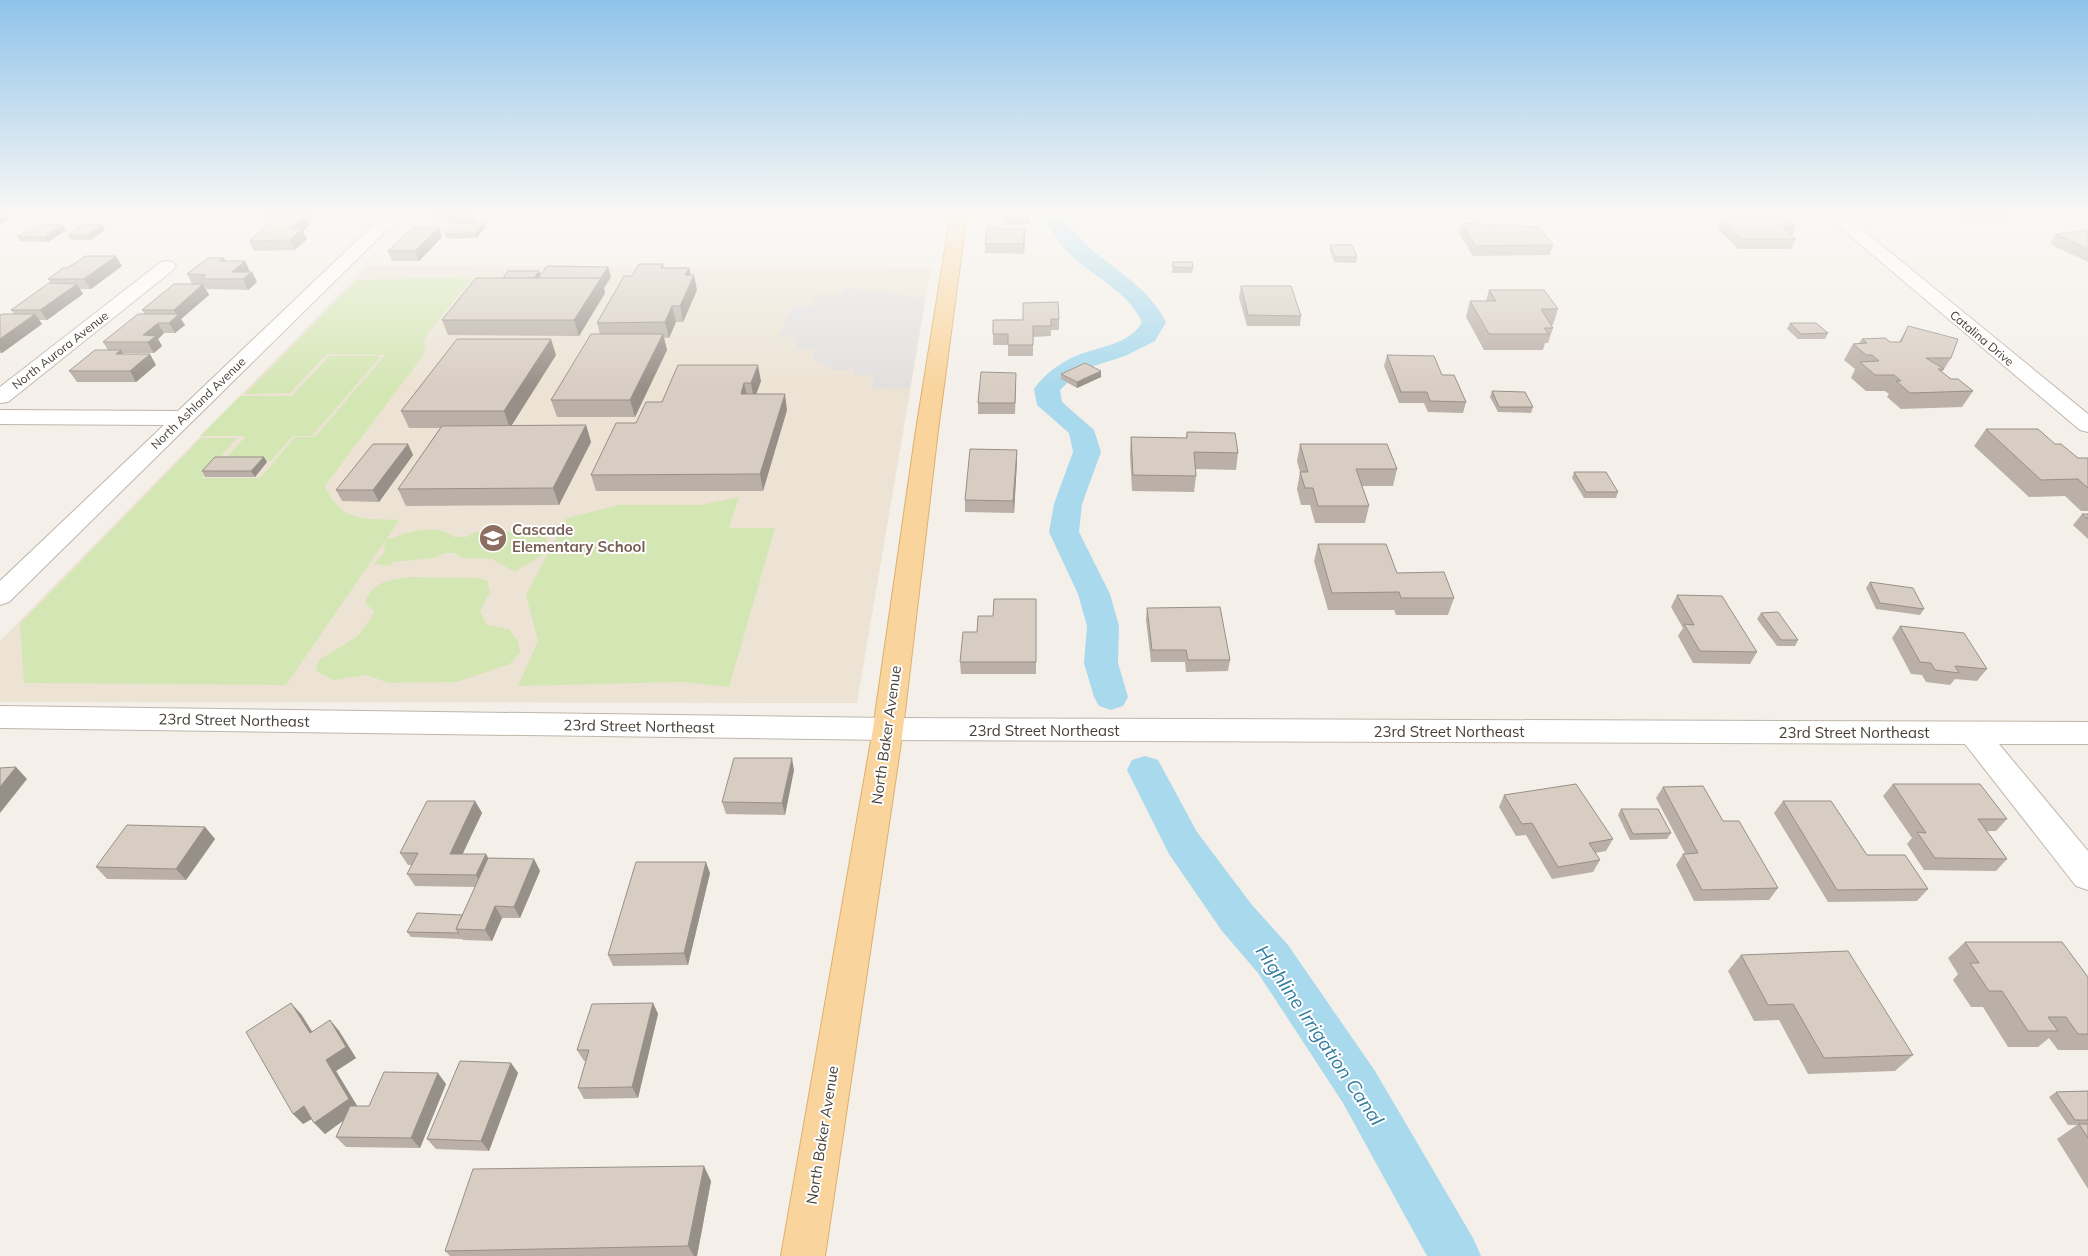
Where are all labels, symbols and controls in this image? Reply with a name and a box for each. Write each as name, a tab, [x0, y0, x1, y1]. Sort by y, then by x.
street label: Catalina Drive	[1947, 307, 2017, 369]
street label: North Aurora Avenue	[9, 308, 111, 392]
street label: North Ashland Avenue	[148, 354, 248, 452]
place label: Cascade Elementary School	[512, 520, 645, 556]
school or university icon: Cascade Elementary School	[478, 523, 508, 553]
street label: North Baker Avenue	[867, 664, 905, 806]
street label: 23rd Street Northeast	[158, 709, 310, 731]
street label: 23rd Street Northeast	[563, 715, 715, 737]
street label: 23rd Street Northeast	[968, 721, 1120, 740]
street label: 23rd Street Northeast	[1373, 722, 1525, 741]
street label: 23rd Street Northeast	[1778, 723, 1930, 742]
water label: Highline Irrigation Canal	[1251, 940, 1390, 1130]
street label: North Baker Avenue	[802, 1064, 842, 1206]

